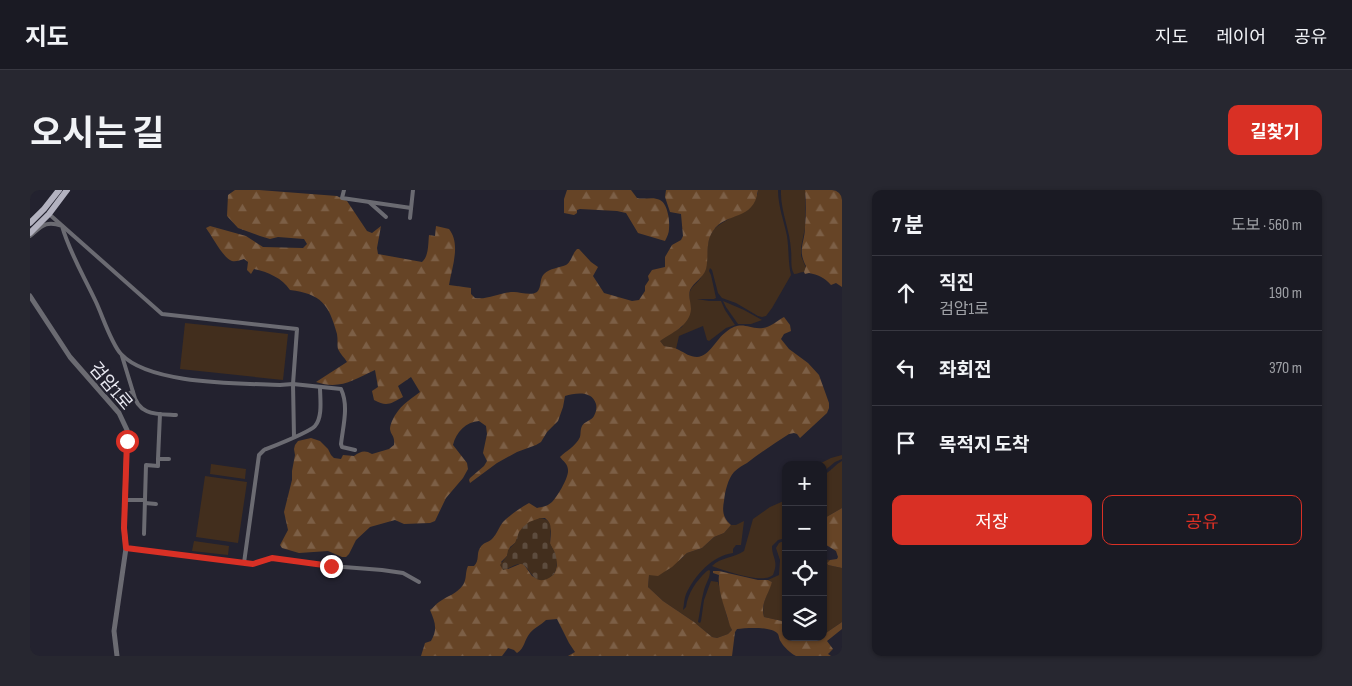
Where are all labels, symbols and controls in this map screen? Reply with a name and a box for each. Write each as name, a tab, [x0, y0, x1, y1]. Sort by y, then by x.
text: 지도	[25, 23, 69, 52]
text: 지도	[1155, 27, 1188, 48]
text: 레이어	[1216, 27, 1266, 48]
text: 공유	[1294, 27, 1327, 48]
button: 길찾기	[1228, 105, 1322, 155]
text: 오시는 길	[30, 113, 164, 156]
text: 7 분	[892, 213, 924, 238]
text: 도보 · 560 m	[1231, 216, 1302, 235]
text: 직진	[939, 272, 974, 295]
icon: ahead	[892, 279, 920, 307]
text: 190 m	[1269, 284, 1302, 303]
text: 검암1로	[939, 300, 989, 319]
icon: left	[892, 354, 920, 382]
street label: 검암1로	[85, 358, 137, 415]
text: 좌회전	[939, 359, 991, 382]
text: 370 m	[1269, 359, 1302, 378]
icon: arrive	[892, 429, 920, 457]
route start	[116, 430, 139, 453]
text: 목적지 도착	[939, 434, 1029, 457]
map controls	[782, 461, 827, 641]
button: +	[782, 461, 827, 506]
button: 저장	[892, 495, 1092, 545]
button: 공유	[1102, 495, 1302, 545]
button: −	[782, 506, 827, 551]
button: locate	[782, 551, 827, 596]
route end	[320, 555, 343, 578]
button: layers	[782, 596, 827, 641]

